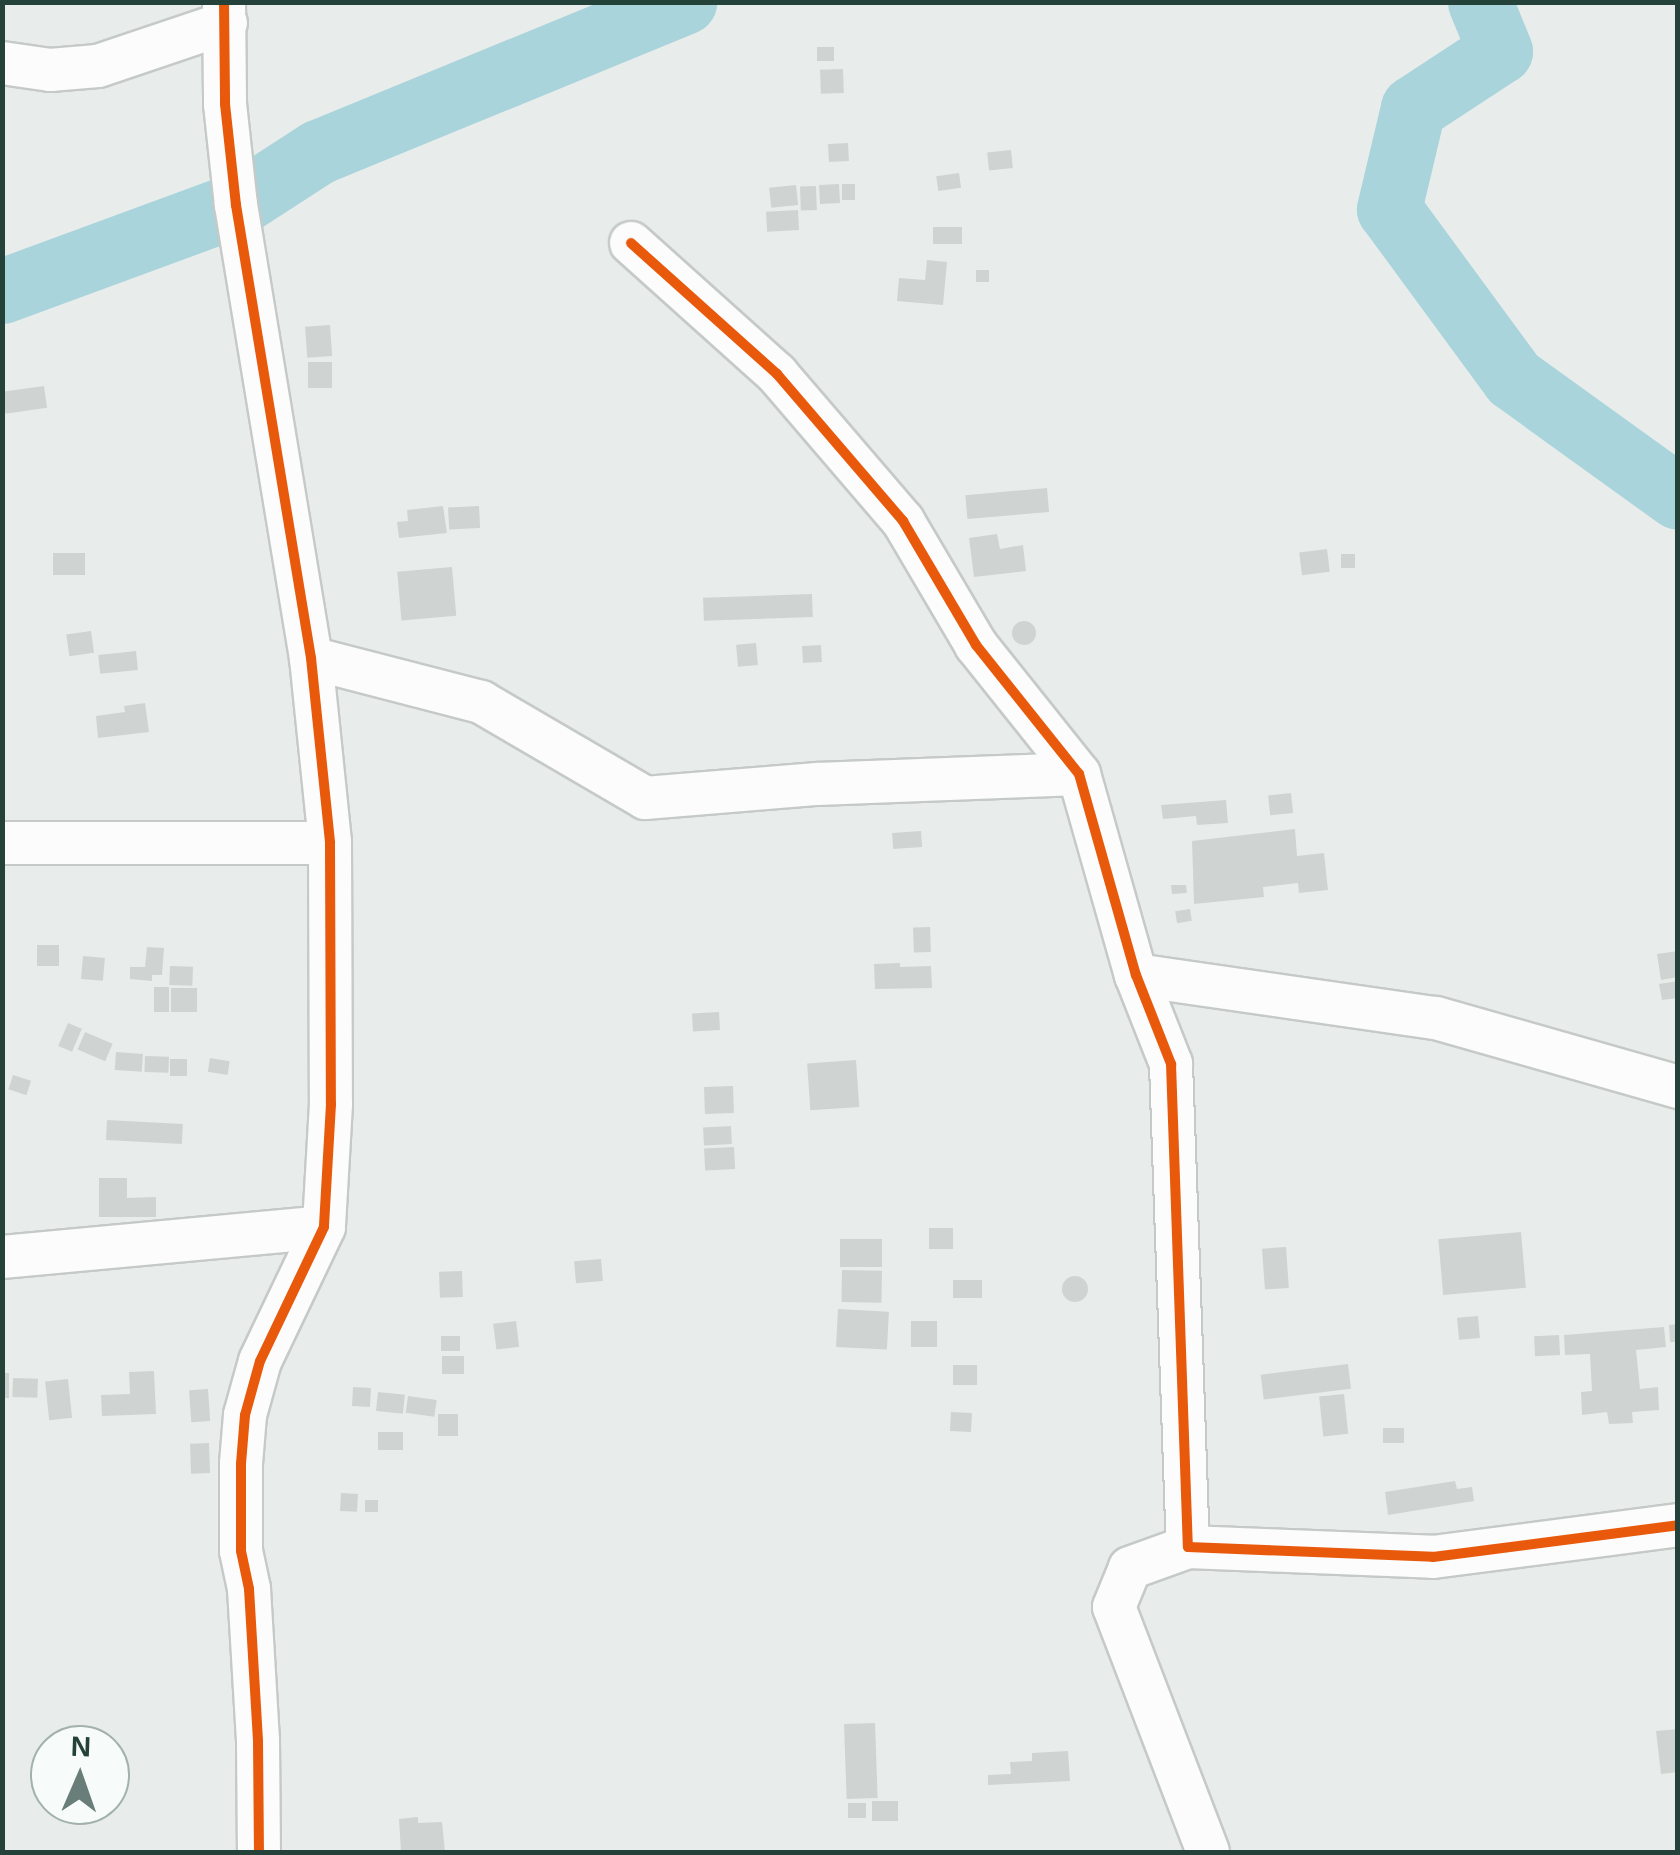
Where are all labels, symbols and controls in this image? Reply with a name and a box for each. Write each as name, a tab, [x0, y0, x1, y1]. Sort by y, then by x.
north arrow	[30, 1725, 130, 1825]
text: N	[70, 1731, 92, 1762]

